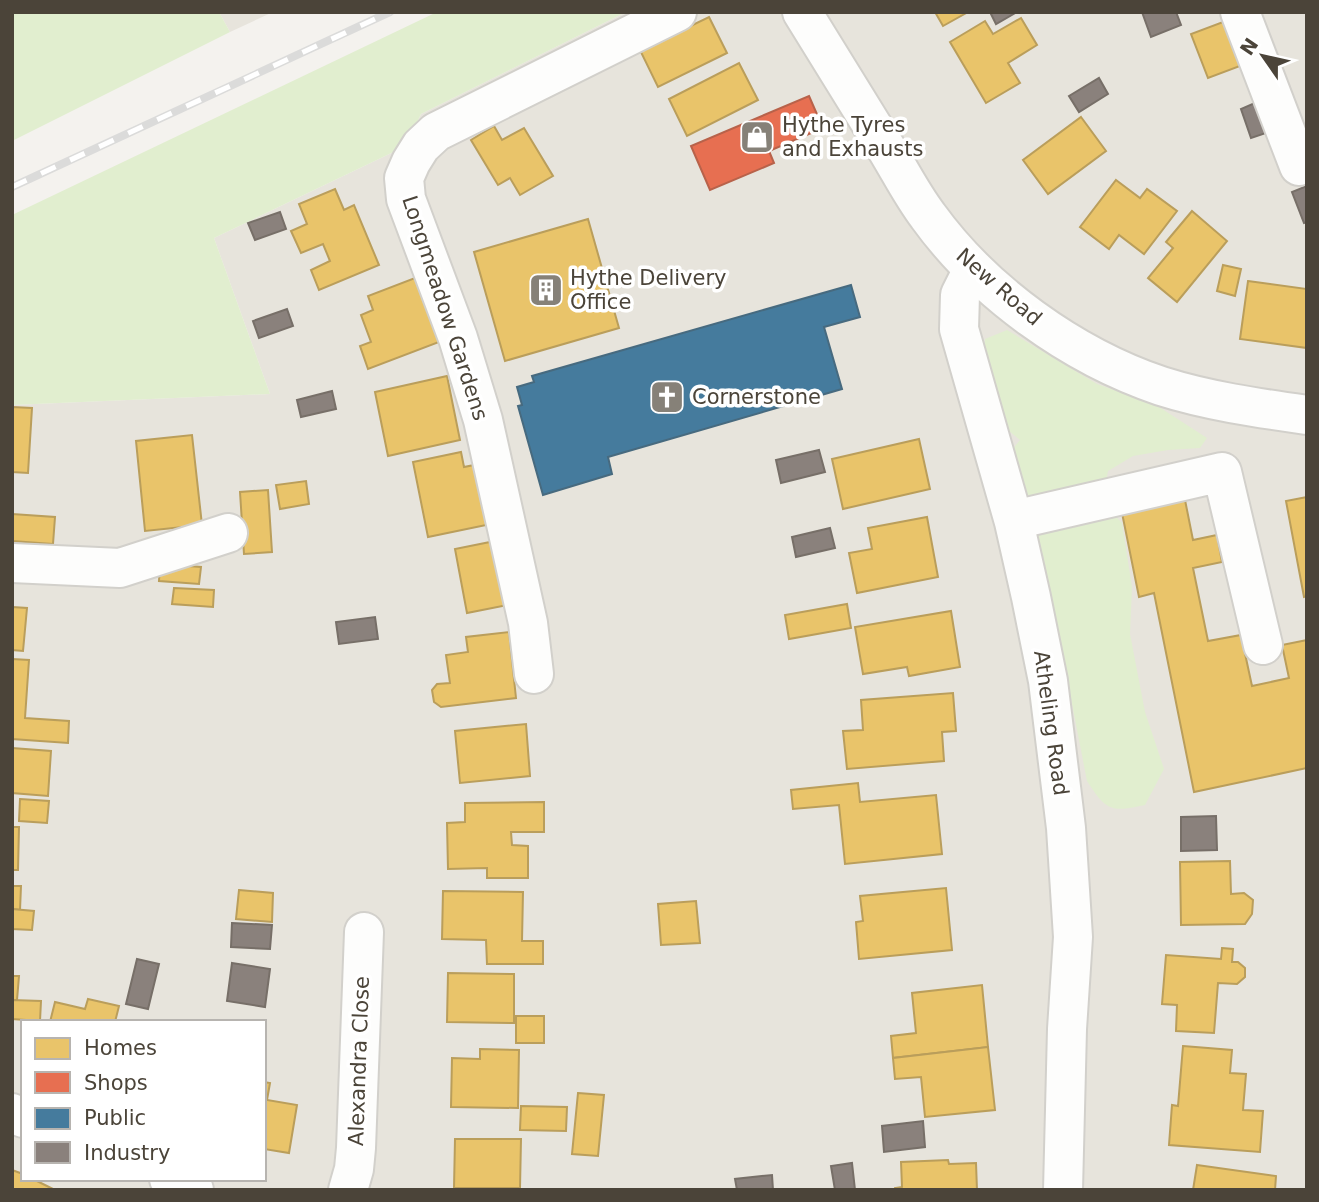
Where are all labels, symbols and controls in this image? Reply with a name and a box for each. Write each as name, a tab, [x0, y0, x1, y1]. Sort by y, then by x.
north arrow	[1228, 21, 1298, 91]
text: N	[1235, 34, 1262, 59]
place label: Hythe Tyres and Exhausts	[782, 113, 923, 161]
shop icon: Hythe Tyres and Exhausts	[738, 118, 776, 156]
street label: Longmeadow Gardens	[397, 193, 493, 423]
street label: New Road	[951, 243, 1047, 331]
place label: Hythe Delivery Office	[570, 266, 727, 314]
building icon: Hythe Delivery Office	[527, 271, 565, 309]
church icon: Cornerstone	[648, 378, 686, 416]
place label: Cornerstone	[692, 385, 821, 409]
street label: Atheling Road	[1029, 649, 1073, 797]
street label: Alexandra Close	[344, 976, 374, 1146]
legend	[21, 1020, 266, 1181]
text: Homes	[84, 1036, 157, 1060]
text: Shops	[84, 1071, 148, 1095]
text: Public	[84, 1106, 146, 1130]
text: Industry	[84, 1141, 170, 1165]

